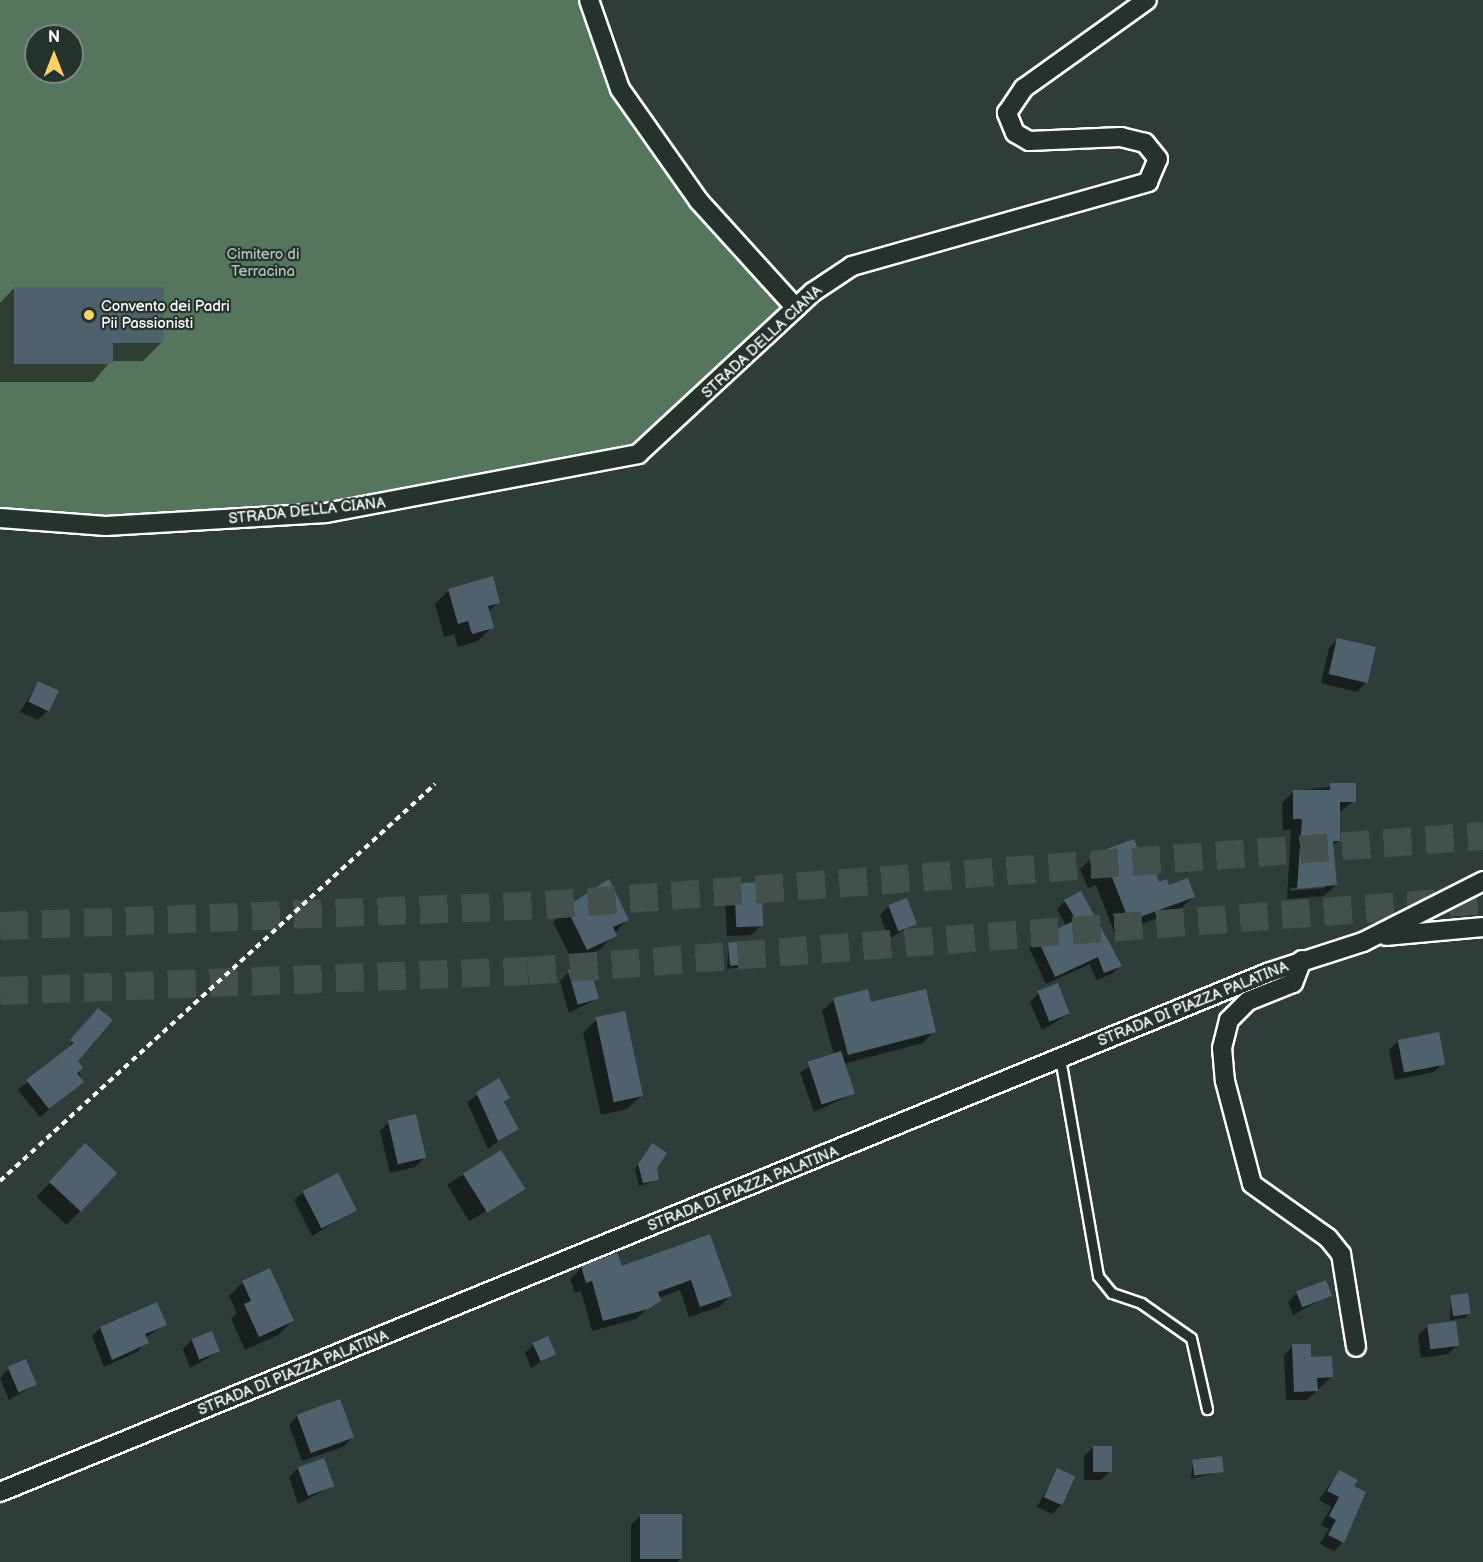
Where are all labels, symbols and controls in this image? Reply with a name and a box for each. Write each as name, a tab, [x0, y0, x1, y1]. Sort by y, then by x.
north arrow	[24, 24, 84, 84]
text: N	[48, 28, 60, 47]
park label: Cimitero di Terracina	[227, 245, 299, 280]
street label: STRADA DELLA CIANA	[698, 282, 826, 402]
place label: Convento dei Padri Pii Passionisti	[101, 297, 230, 332]
marker: Convento dei Padri Pii Passionisti	[82, 308, 96, 322]
street label: STRADA DELLA CIANA	[228, 494, 386, 528]
street label: STRADA DI PIAZZA PALATINA	[1095, 957, 1291, 1051]
street label: STRADA DI PIAZZA PALATINA	[645, 1142, 841, 1236]
street label: STRADA DI PIAZZA PALATINA	[195, 1326, 391, 1420]

